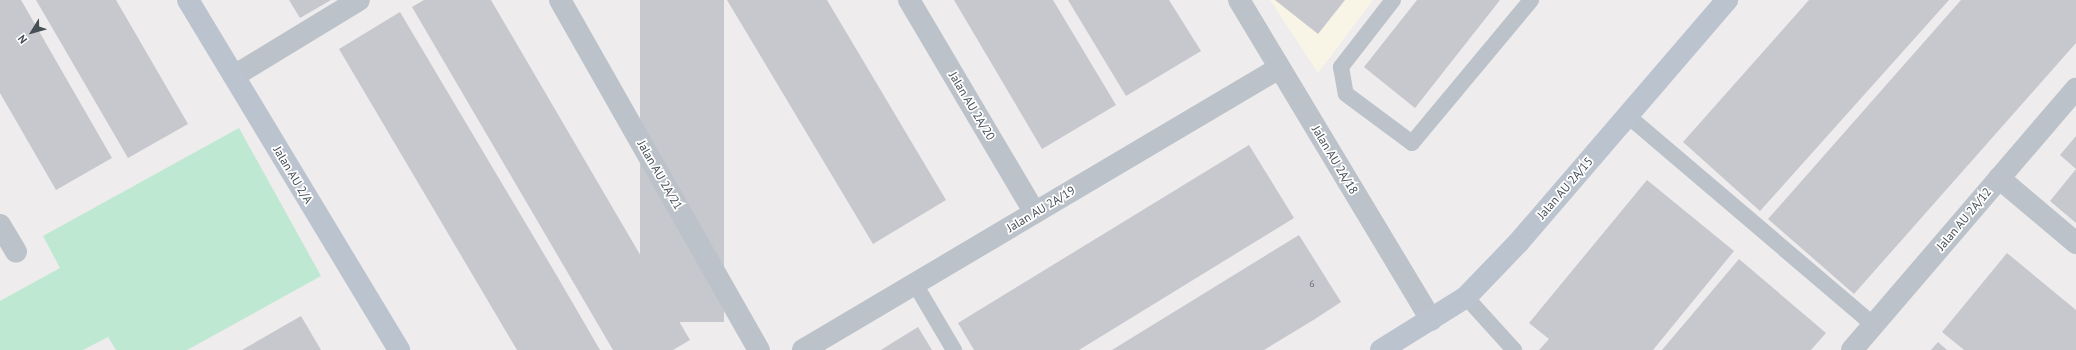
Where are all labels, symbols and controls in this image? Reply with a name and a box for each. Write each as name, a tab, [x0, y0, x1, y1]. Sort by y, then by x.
north arrow	[12, 12, 52, 52]
text: N	[15, 32, 30, 46]
street label: Jalan AU 2A/20	[946, 69, 998, 143]
street label: Jalan AU 2A/18	[1309, 123, 1361, 197]
street label: Jalan AU 2A/21	[634, 138, 686, 212]
street label: Jalan AU 2/A	[270, 144, 316, 206]
street label: Jalan AU 2A/15	[1534, 154, 1596, 222]
street label: Jalan AU 2A/19	[1004, 183, 1078, 235]
street label: Jalan AU 2A/12	[1934, 185, 1994, 253]
house number: 6	[1309, 278, 1315, 290]

